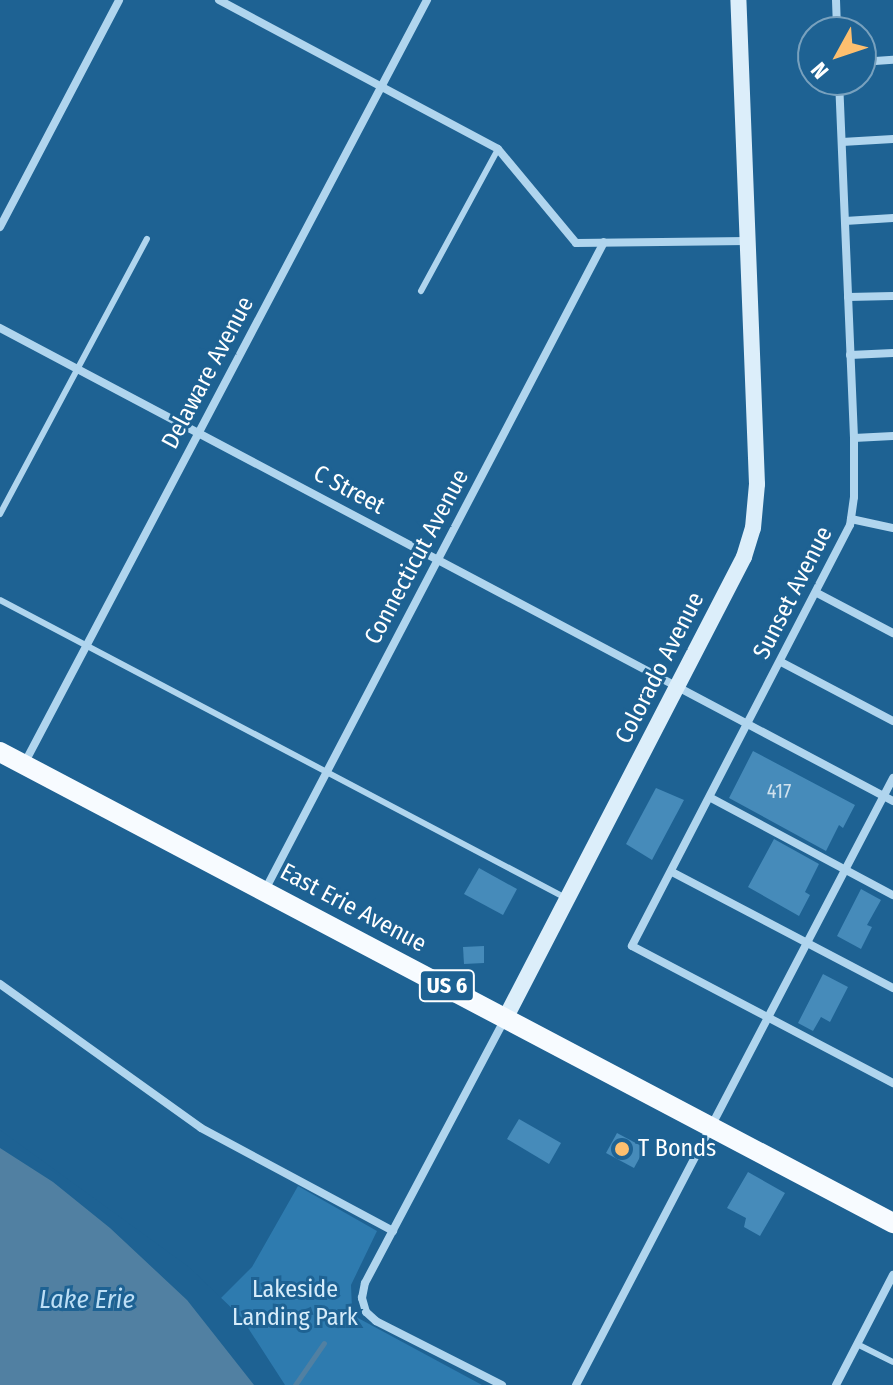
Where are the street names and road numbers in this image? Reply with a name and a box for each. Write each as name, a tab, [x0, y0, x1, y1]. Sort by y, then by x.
street label: Delaware Avenue	[156, 292, 260, 454]
street label: C Street	[308, 459, 390, 521]
street label: Connecticut Avenue	[359, 465, 475, 649]
street label: Sunset Avenue	[747, 522, 839, 664]
street label: Colorado Avenue	[610, 588, 710, 748]
street label: East Erie Avenue	[275, 857, 431, 959]
road number: US 6	[417, 968, 477, 1004]

